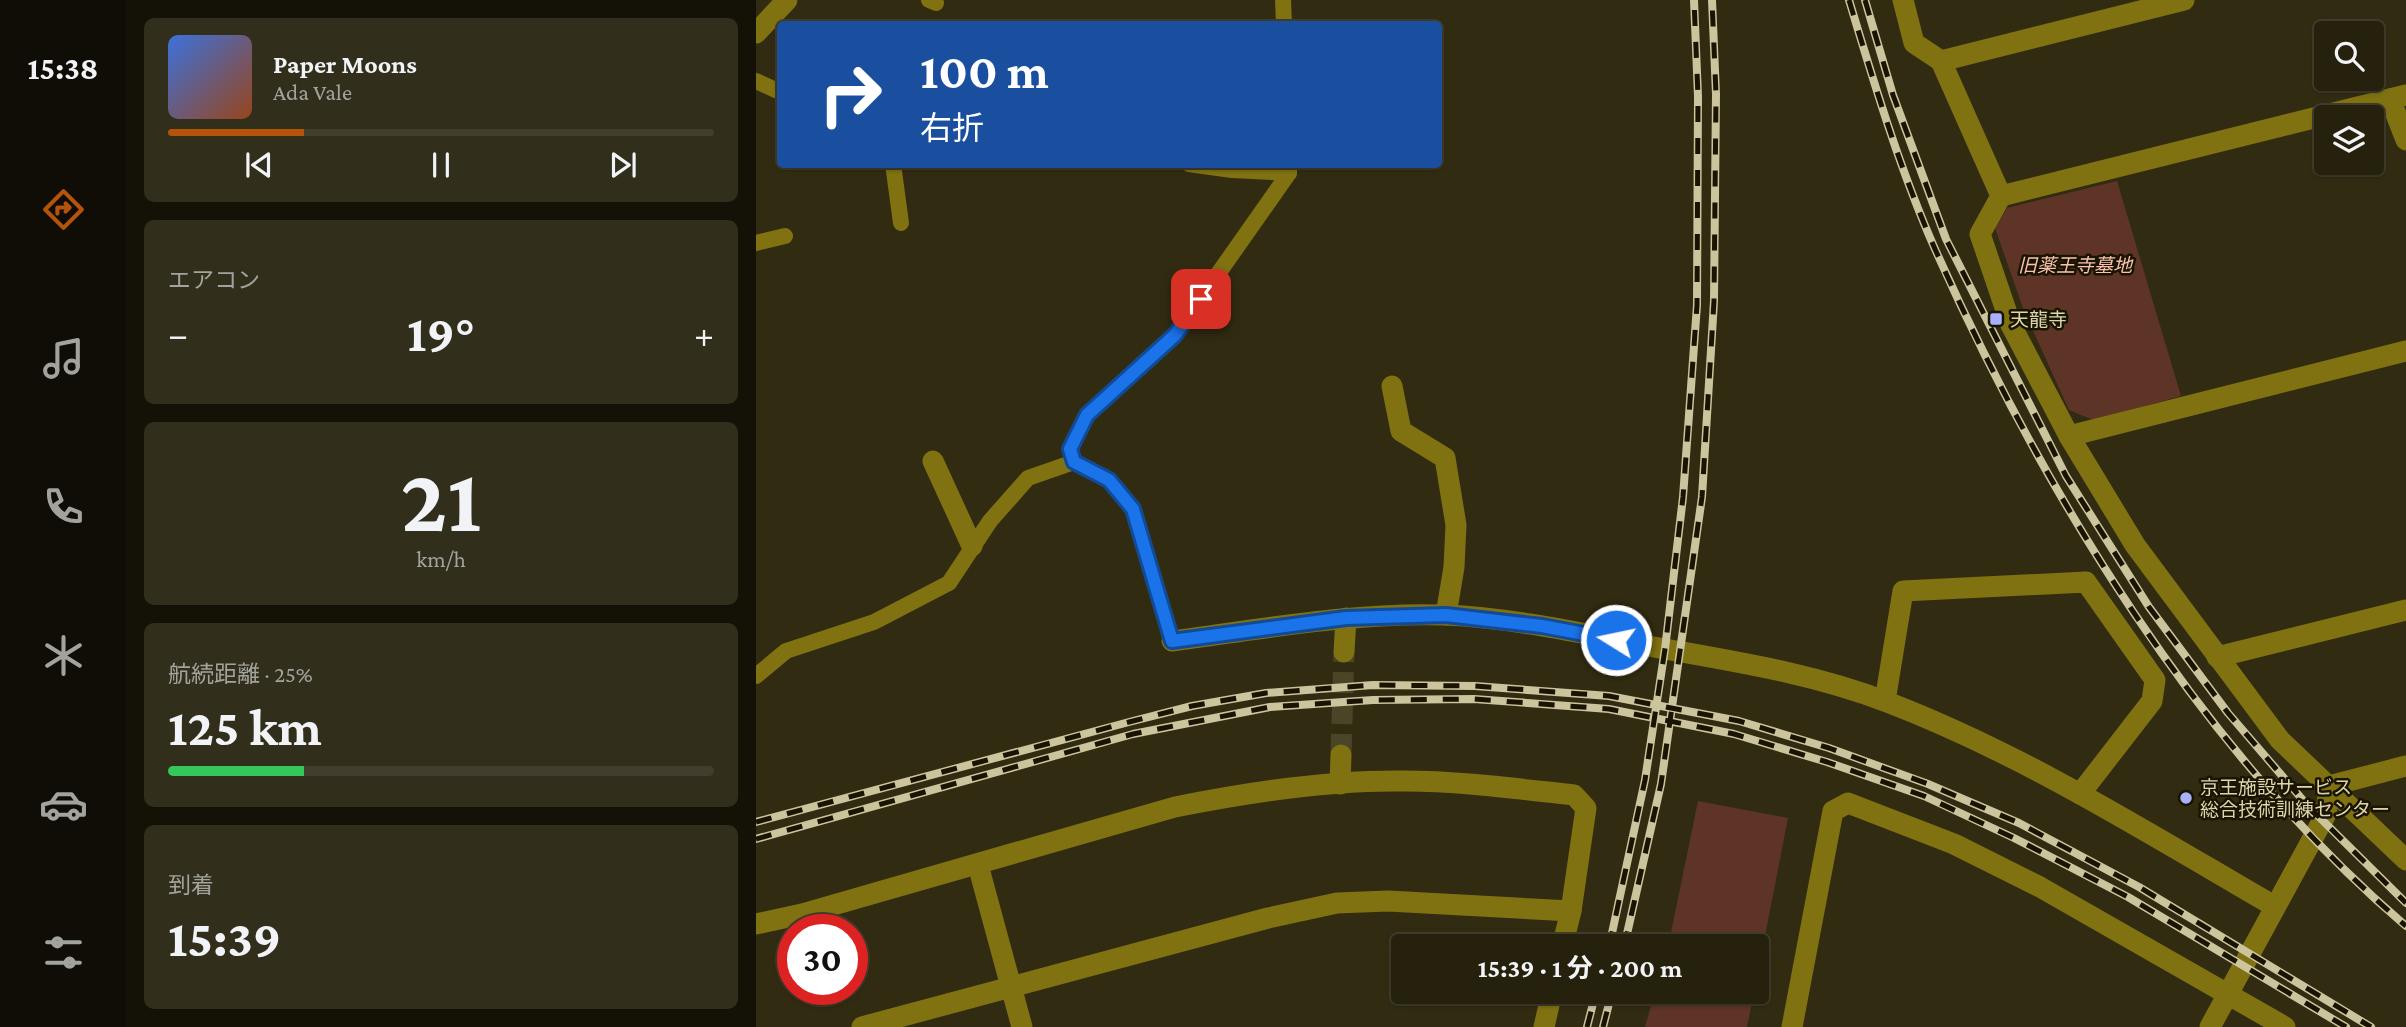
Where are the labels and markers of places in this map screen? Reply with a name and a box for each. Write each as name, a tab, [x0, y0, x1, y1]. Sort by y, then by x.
pin	[1171, 269, 1231, 329]
place label: 天龍寺	[2010, 309, 2067, 330]
marker: 天龍寺	[1988, 311, 2004, 327]
place label: 京王施設サービス 総合技術訓練センター	[2200, 777, 2390, 820]
marker: 京王施設サービス 総合技術訓練センター	[2178, 790, 2194, 806]

